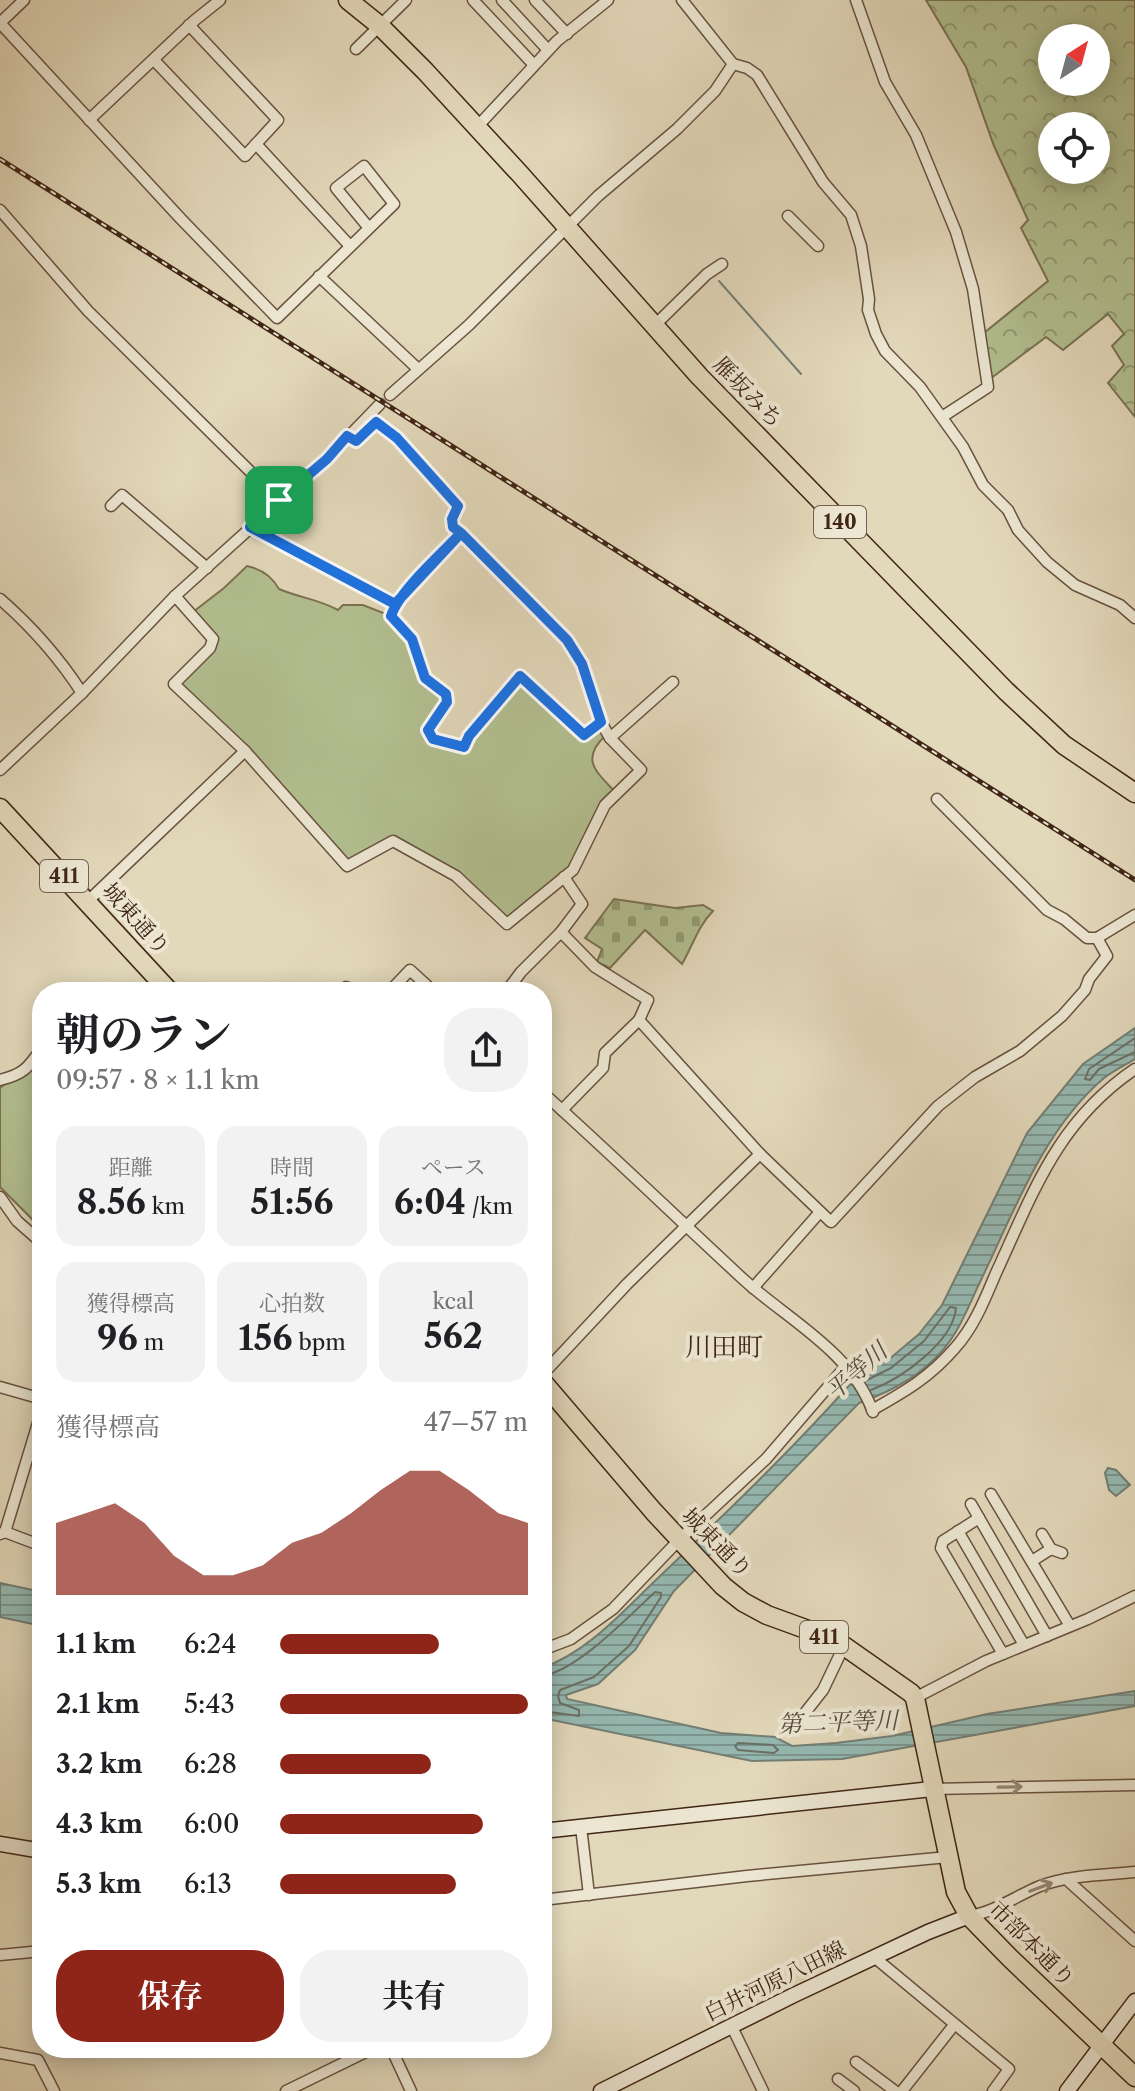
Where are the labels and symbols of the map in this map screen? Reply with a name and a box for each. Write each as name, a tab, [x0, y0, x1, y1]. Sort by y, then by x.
north arrow	[1038, 24, 1110, 96]
street label: 雁坂みち	[708, 351, 788, 433]
pin	[245, 466, 313, 534]
road number: 140	[814, 506, 866, 538]
road number: 411	[40, 860, 88, 892]
street label: 城東通り	[97, 877, 175, 961]
district label: 川田町	[685, 1331, 763, 1363]
water label: 平等川	[819, 1334, 895, 1406]
street label: 城東通り	[676, 1502, 758, 1584]
road number: 411	[800, 1621, 848, 1653]
water label: 第二平等川	[778, 1705, 901, 1739]
one-way arrow	[996, 1780, 1023, 1795]
one-way arrow	[1028, 1879, 1053, 1893]
street label: 市部本通り	[984, 1896, 1080, 1992]
street label: 白井河原八田線	[700, 1935, 850, 2027]

